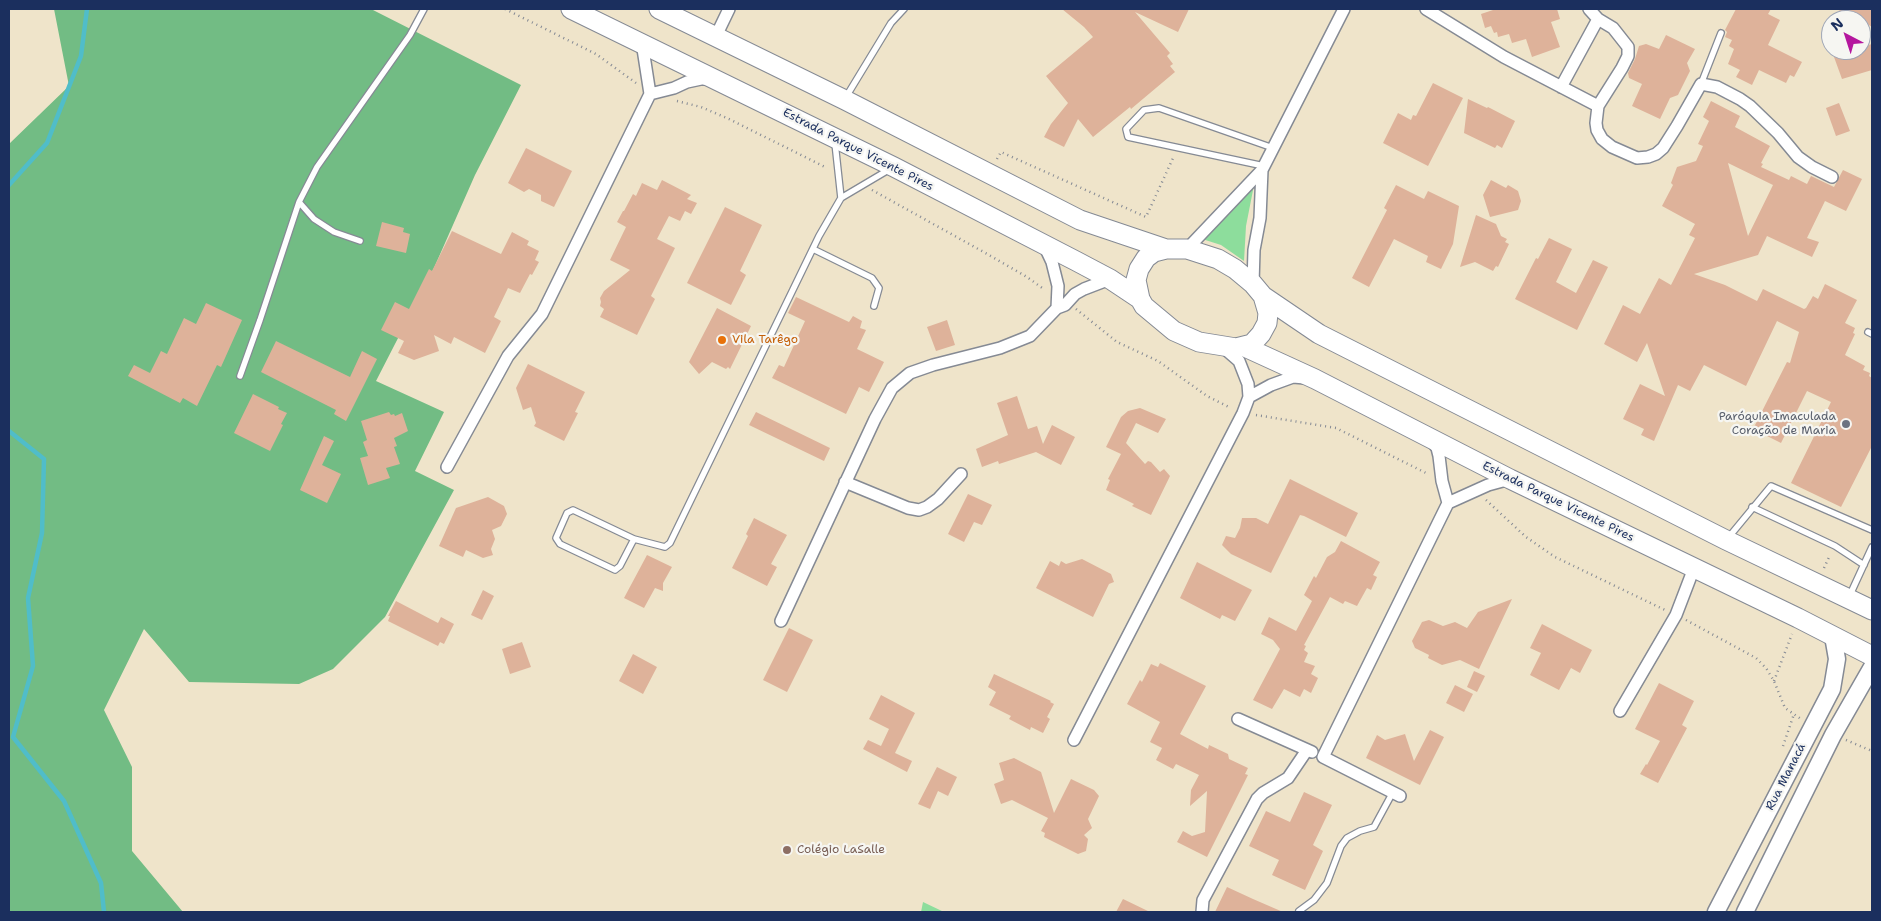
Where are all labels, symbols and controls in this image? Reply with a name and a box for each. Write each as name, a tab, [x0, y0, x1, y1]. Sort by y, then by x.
north arrow	[1821, 10, 1871, 60]
text: N	[1827, 14, 1847, 35]
street label: Estrada Parque Vicente Pires	[780, 106, 936, 194]
place label: Vila Tarêgo	[732, 333, 798, 347]
marker: Vila Tarêgo	[716, 334, 728, 346]
place label: Paróquia Imaculada Coração de Maria	[1719, 410, 1836, 438]
marker: Paróquia Imaculada Coração de Maria	[1840, 418, 1852, 430]
street label: Estrada Parque Vicente Pires	[1480, 459, 1636, 545]
street label: Rua Manacá	[1763, 741, 1809, 813]
place label: Colégio LaSalle	[797, 843, 885, 857]
marker: Colégio LaSalle	[781, 844, 793, 856]

